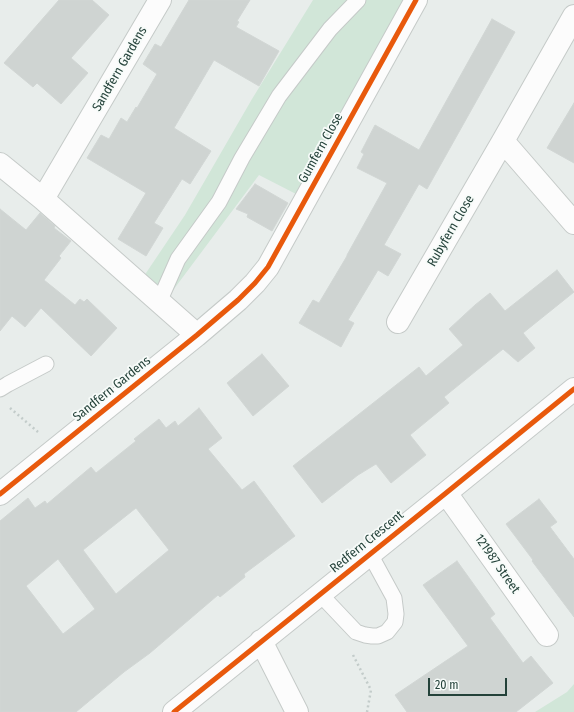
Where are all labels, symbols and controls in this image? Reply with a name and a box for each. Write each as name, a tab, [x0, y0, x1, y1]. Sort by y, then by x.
street label: Sandfern Gardens	[89, 24, 151, 114]
street label: Gumfern Close	[295, 110, 347, 186]
street label: Rubyfern Close	[424, 192, 478, 270]
street label: Sandfern Gardens	[70, 353, 154, 425]
street label: Redfern Crescent	[327, 507, 407, 577]
street label: 121987 Street	[471, 531, 523, 597]
scale bar	[430, 670, 509, 696]
text: 20 m	[435, 678, 459, 692]

